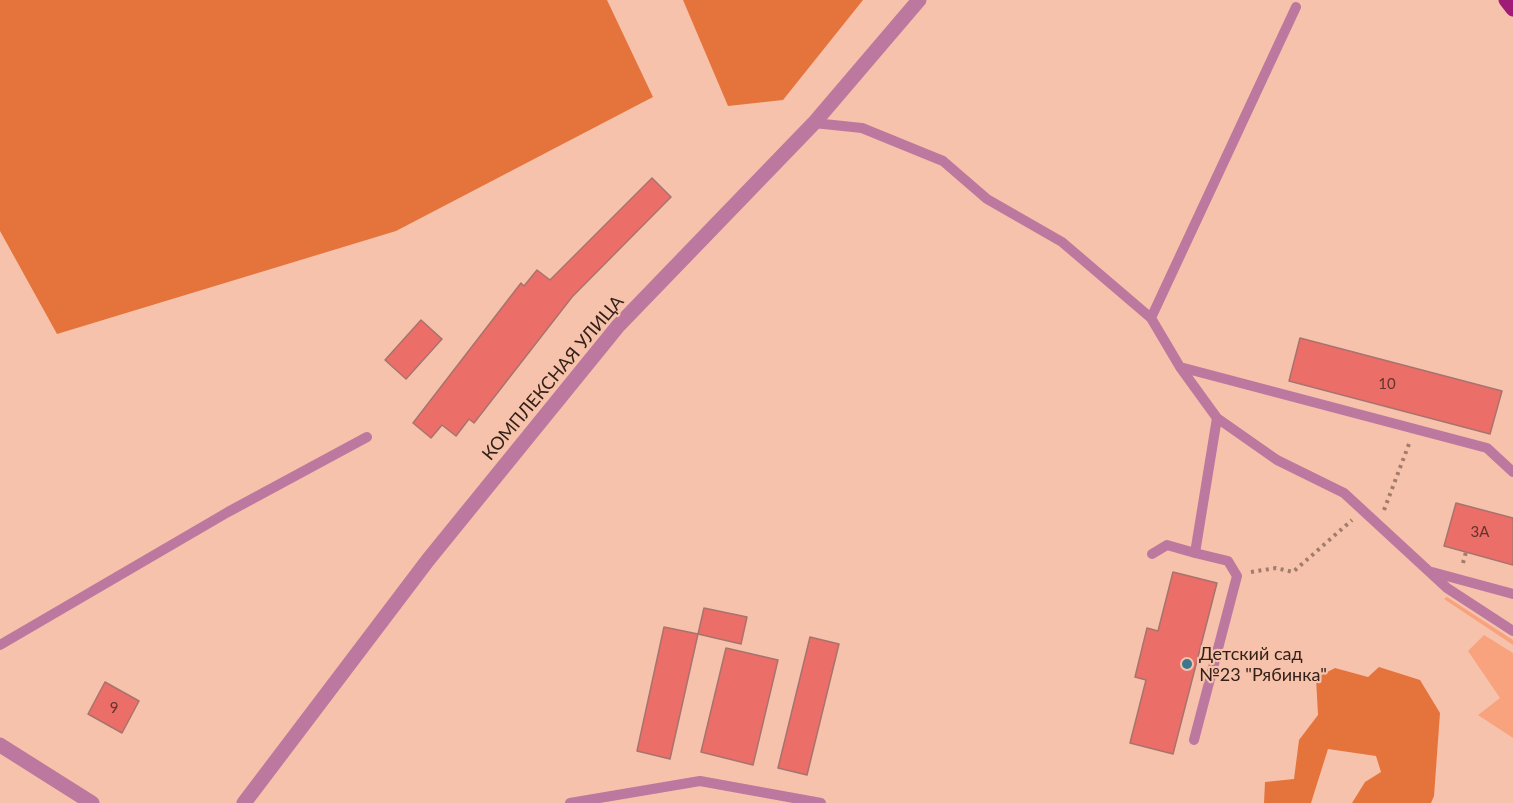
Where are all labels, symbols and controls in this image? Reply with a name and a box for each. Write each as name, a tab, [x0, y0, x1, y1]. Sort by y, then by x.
street label: КОМПЛЕКСНАЯ УЛИЦА	[478, 291, 628, 465]
house number: 10	[1378, 375, 1396, 393]
house number: 3А	[1471, 523, 1489, 541]
place label: Детский сад №23 "Рябинка"	[1199, 643, 1327, 686]
marker: Детский сад №23 "Рябинка"	[1180, 657, 1194, 671]
house number: 9	[110, 699, 118, 717]

